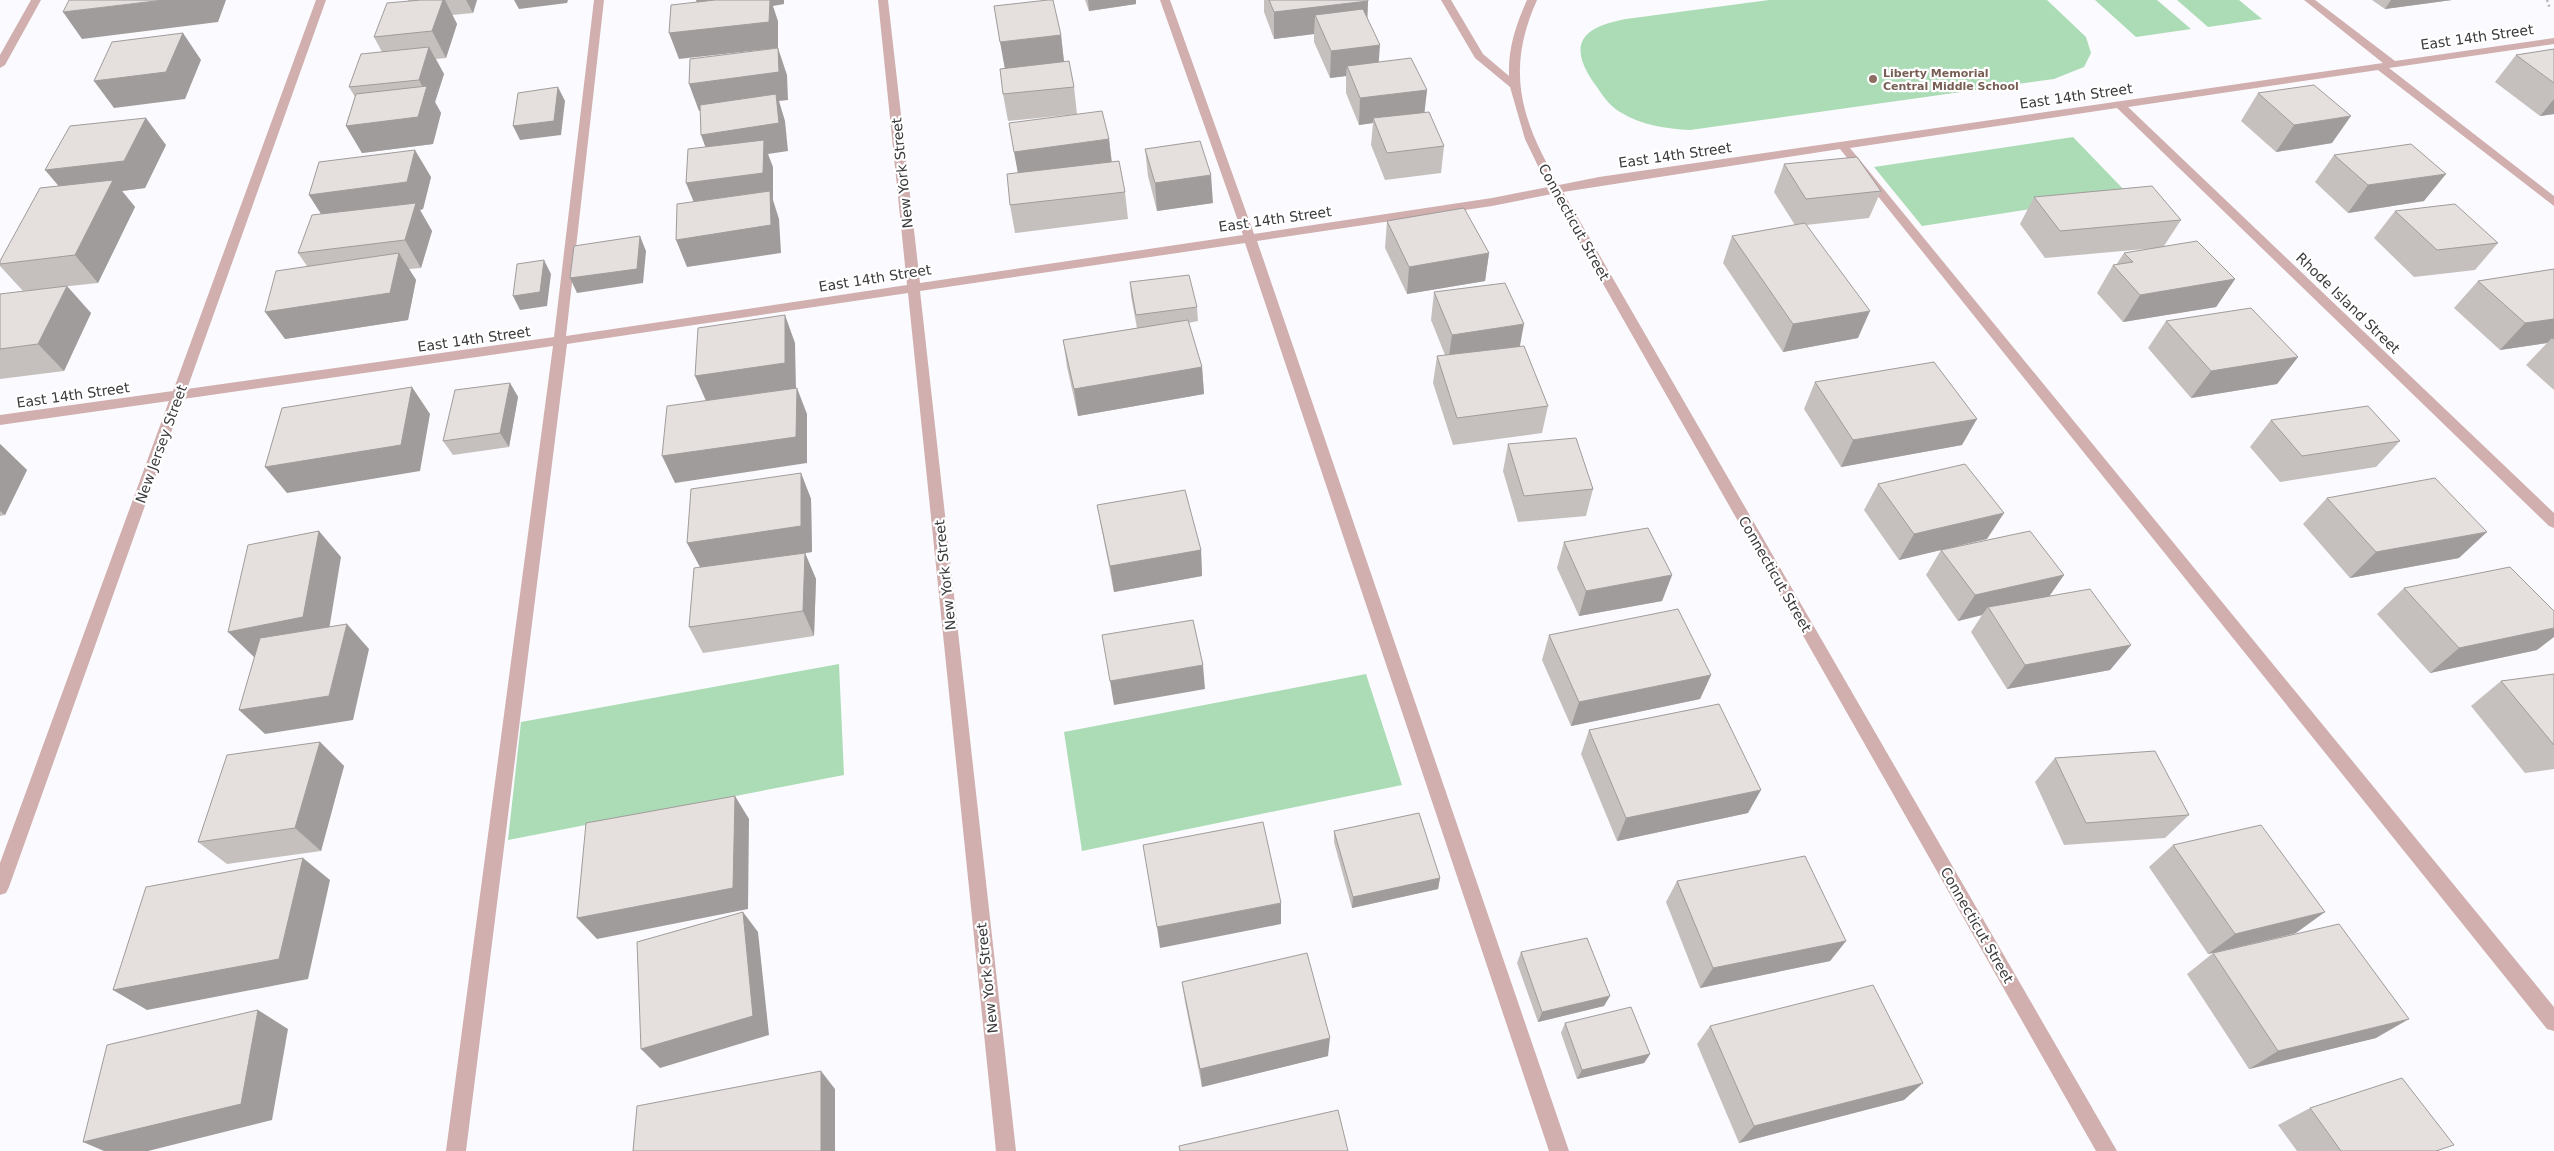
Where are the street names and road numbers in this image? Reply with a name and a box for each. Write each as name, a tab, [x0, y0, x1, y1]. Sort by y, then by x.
street label: East 14th Street	[2420, 21, 2535, 53]
street label: East 14th Street	[2019, 80, 2134, 112]
street label: New York Street	[888, 116, 916, 229]
street label: East 14th Street	[1618, 139, 1733, 171]
street label: Connecticut Street	[1535, 161, 1613, 284]
street label: East 14th Street	[1218, 203, 1333, 235]
street label: Rhode Island Street	[2293, 249, 2403, 357]
street label: East 14th Street	[818, 261, 933, 295]
street label: East 14th Street	[417, 323, 532, 355]
street label: East 14th Street	[16, 379, 131, 411]
street label: New Jersey Street	[132, 382, 190, 505]
street label: Connecticut Street	[1735, 513, 1815, 635]
street label: New York Street	[931, 518, 959, 631]
street label: Connecticut Street	[1937, 864, 2017, 986]
street label: New York Street	[973, 921, 1001, 1034]

